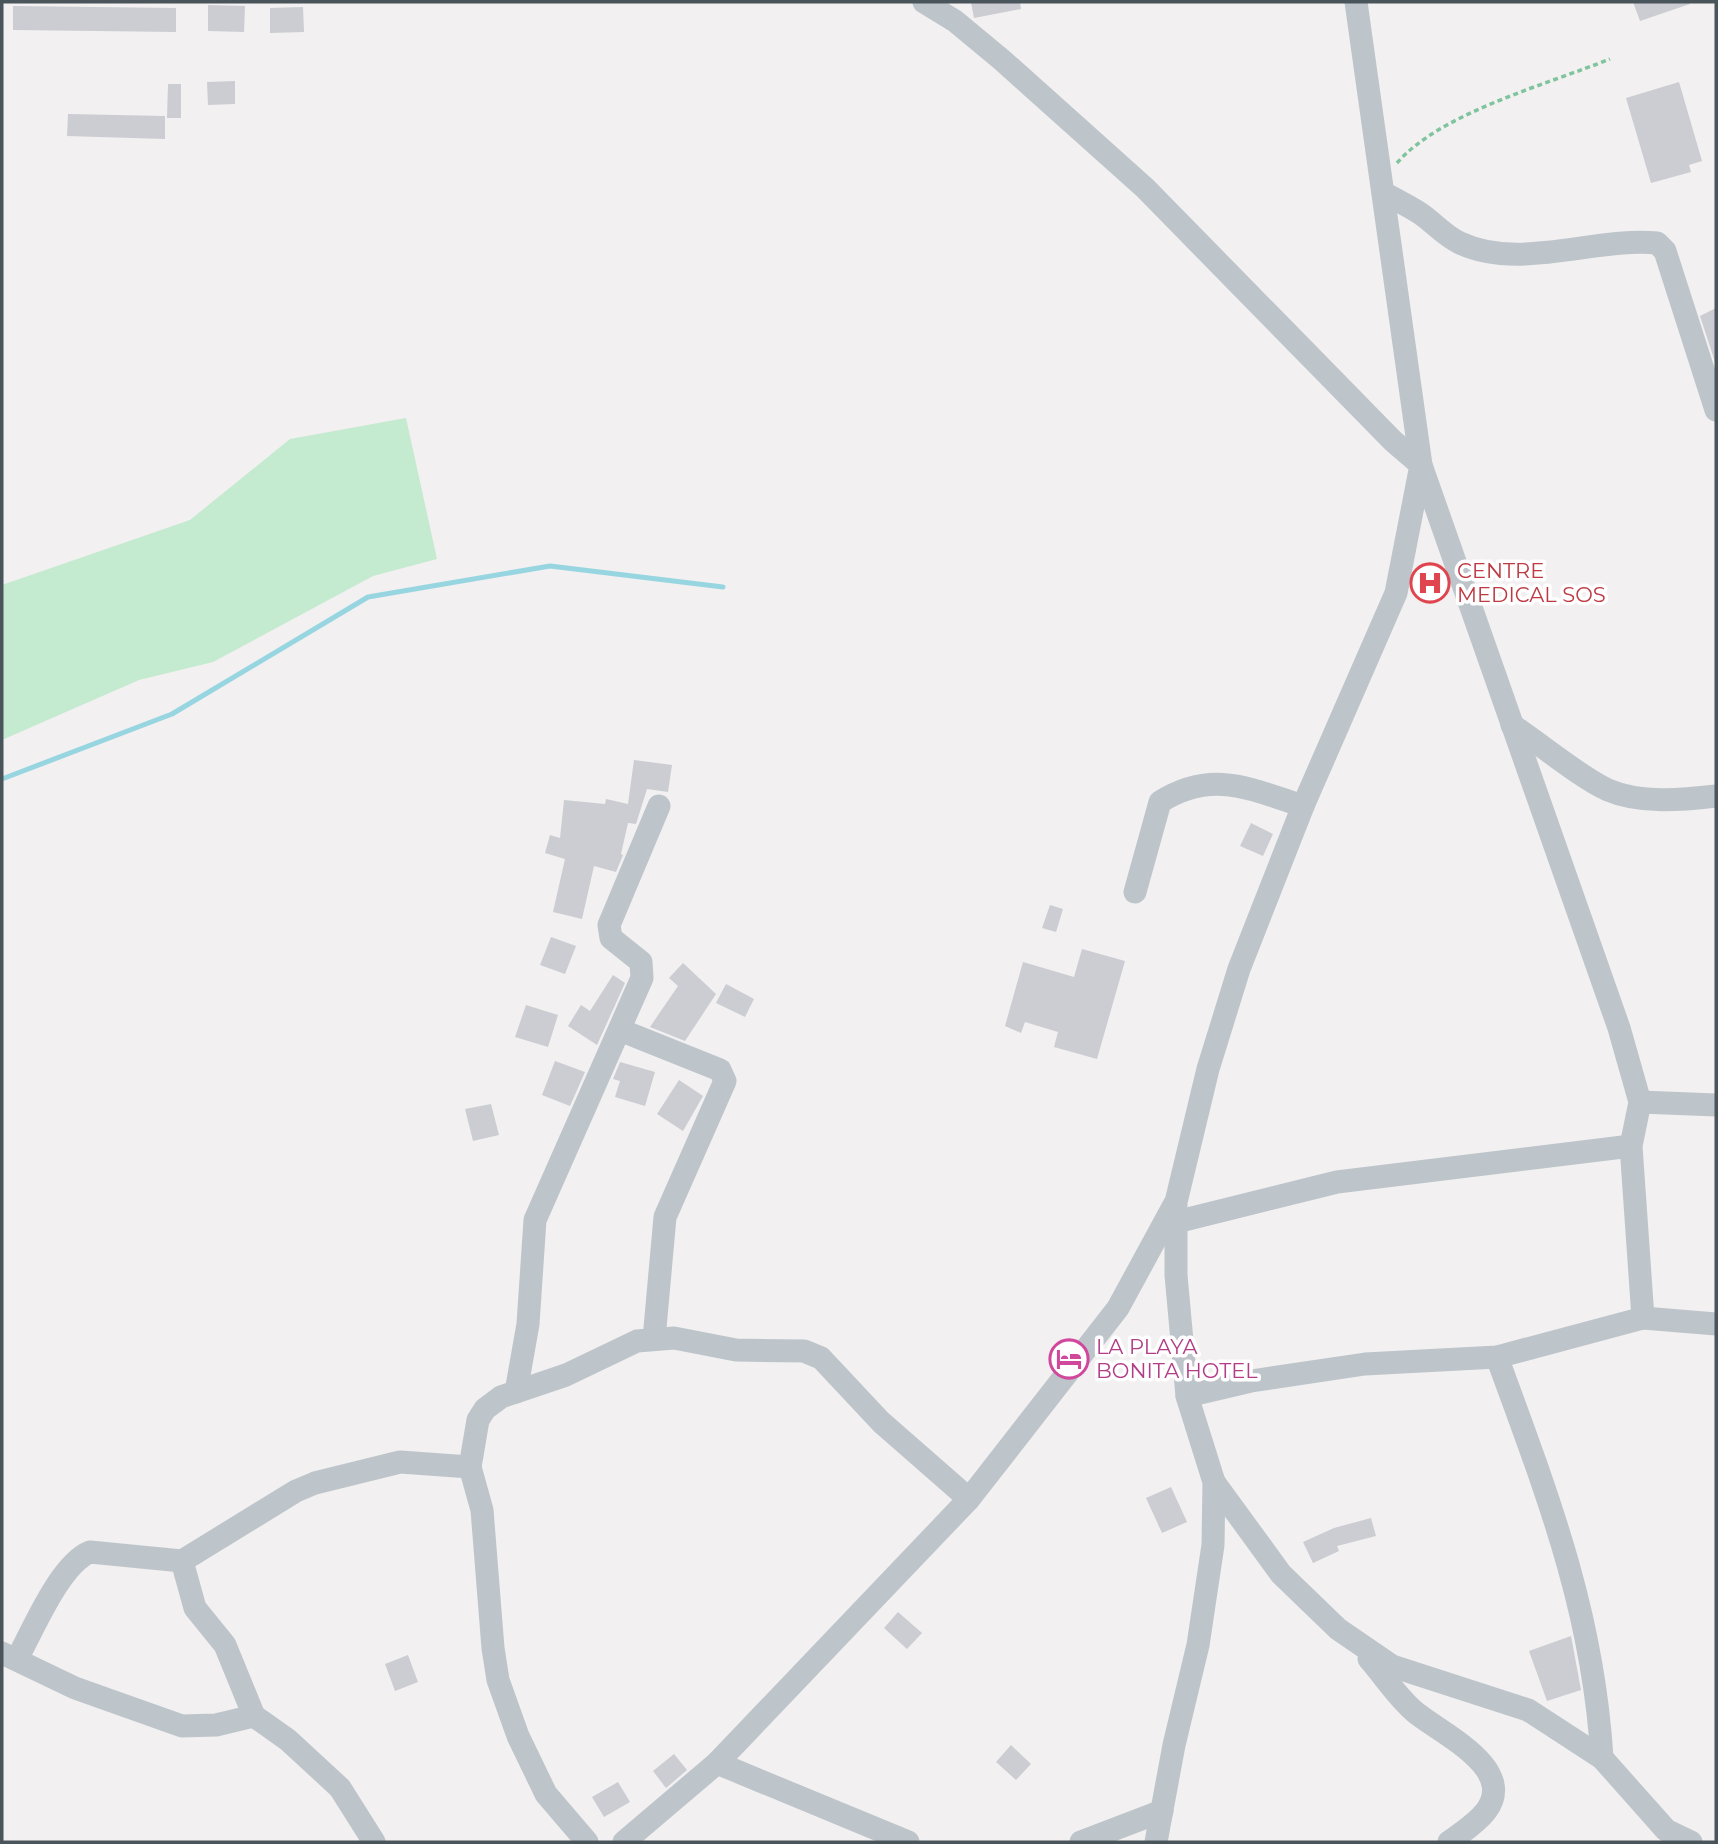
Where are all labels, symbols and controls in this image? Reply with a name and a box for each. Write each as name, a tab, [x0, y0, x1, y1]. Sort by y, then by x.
place label: CENTRE MEDICAL SOS	[1457, 558, 1606, 607]
hospital icon: CENTRE MEDICAL SOS	[1409, 562, 1451, 604]
place label: LA PLAYA BONITA HOTEL	[1096, 1334, 1258, 1383]
hotel icon: LA PLAYA BONITA HOTEL	[1048, 1338, 1090, 1380]

